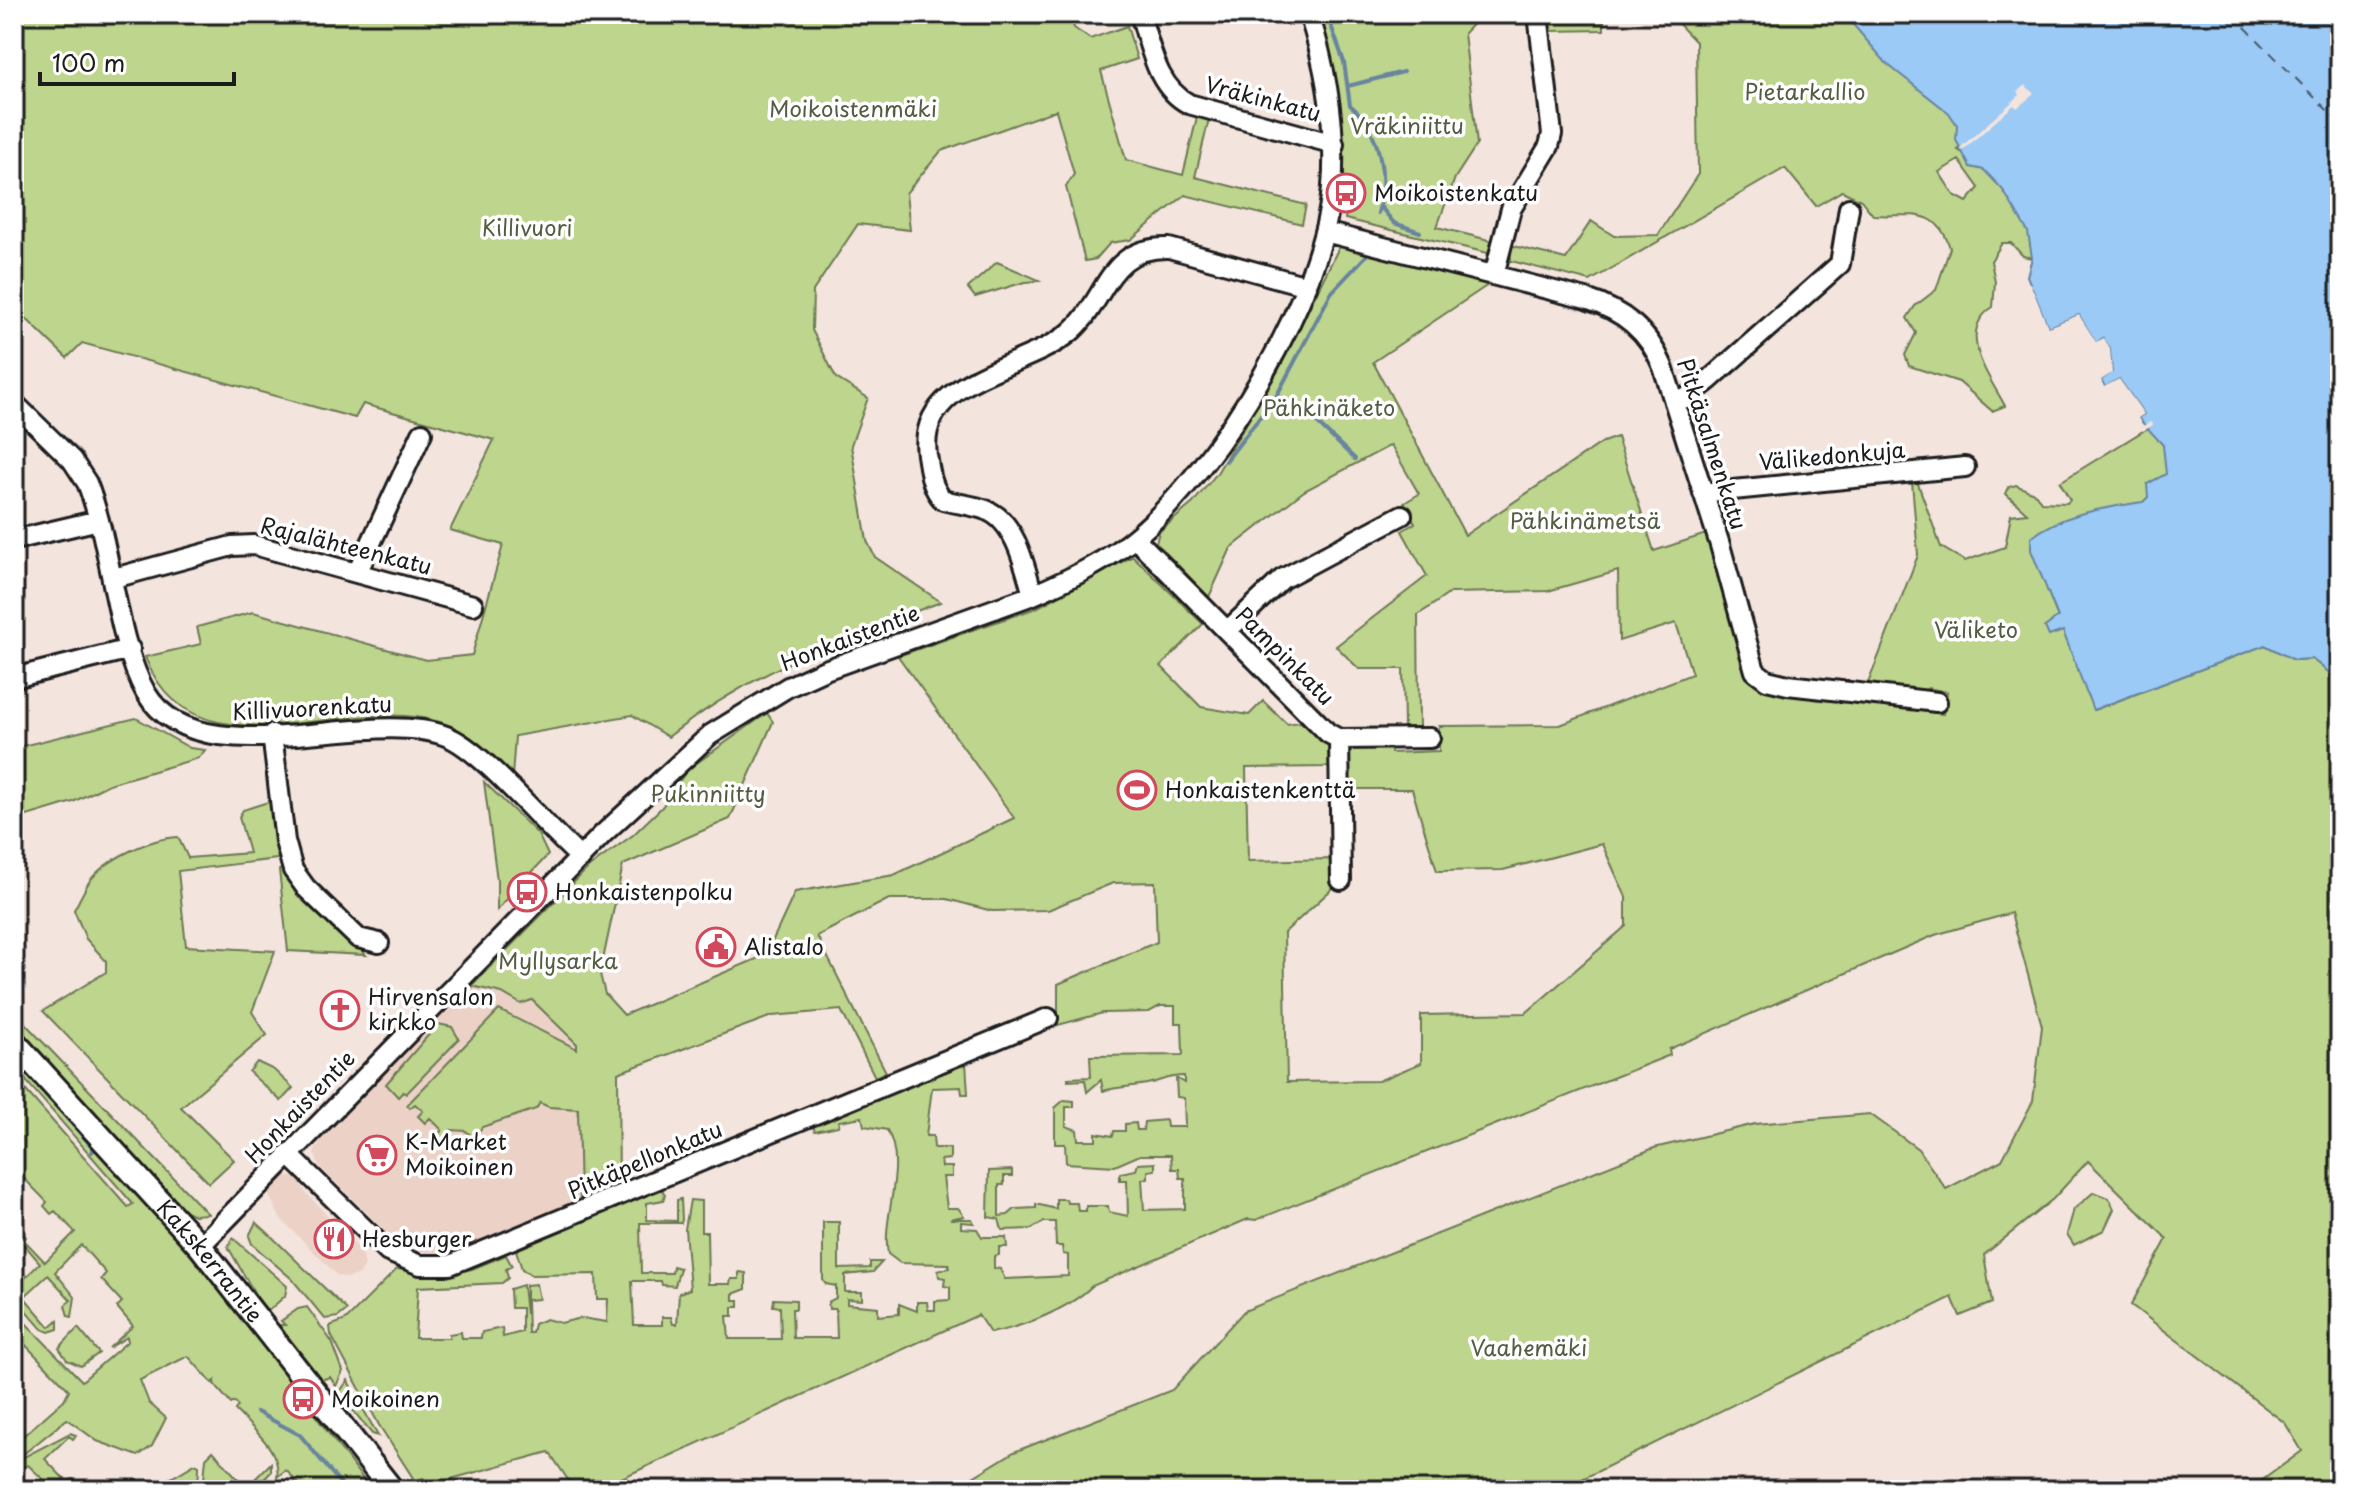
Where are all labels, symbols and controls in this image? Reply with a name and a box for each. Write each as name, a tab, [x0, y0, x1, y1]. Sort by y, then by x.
scale bar	[40, 36, 234, 86]
text: 100 m	[52, 44, 125, 80]
street label: Vräkinkatu	[1202, 66, 1325, 129]
park label: Pietarkallio	[1745, 74, 1865, 107]
park label: Moikoistenmäki	[769, 91, 937, 124]
park label: Vräkiniittu	[1350, 108, 1464, 141]
bus stop icon: Moikoistenkatu	[1325, 172, 1367, 214]
place label: Moikoistenkatu	[1374, 175, 1538, 208]
park label: Killivuori	[482, 210, 572, 243]
street label: Pitkäsalmenkatu	[1670, 354, 1757, 533]
park label: Pähkinäketo	[1263, 390, 1395, 423]
street label: Välikedonkuja	[1757, 432, 1907, 477]
park label: Pähkinämetsä	[1510, 503, 1661, 536]
street label: Rajalähteenkatu	[257, 507, 435, 582]
street label: Honkaistentie	[775, 595, 924, 678]
street label: Pampinkatu	[1229, 598, 1343, 712]
park label: Väliketo	[1934, 612, 2018, 645]
street label: Killivuorenkatu	[231, 686, 393, 727]
sports icon: Honkaistenkenttä	[1116, 769, 1158, 811]
place label: Honkaistenkenttä	[1165, 772, 1356, 805]
park label: Pukinniitty	[650, 776, 766, 809]
bus stop icon: Honkaistenpolku	[506, 871, 548, 913]
place label: Honkaistenpolku	[555, 874, 733, 907]
public building icon: Alistalo	[695, 926, 737, 968]
place label: Alistalo	[744, 929, 824, 962]
park label: Myllysarka	[498, 943, 618, 976]
place label: Hirvensalon kirkko	[368, 979, 494, 1037]
church icon: Hirvensalon kirkko	[319, 989, 361, 1031]
street label: Honkaistentie	[236, 1042, 362, 1170]
street label: Pitkäpellonkatu	[562, 1111, 727, 1206]
place label: K-Market Moikoinen	[405, 1124, 514, 1182]
supermarket icon: K-Market Moikoinen	[356, 1134, 398, 1176]
street label: Kakskerrantie	[150, 1191, 272, 1329]
restaurant icon: Hesburger	[313, 1218, 355, 1260]
place label: Hesburger	[362, 1221, 472, 1254]
park label: Vaahemäki	[1471, 1330, 1587, 1363]
bus stop icon: Moikoinen	[282, 1378, 324, 1420]
place label: Moikoinen	[331, 1381, 440, 1414]

